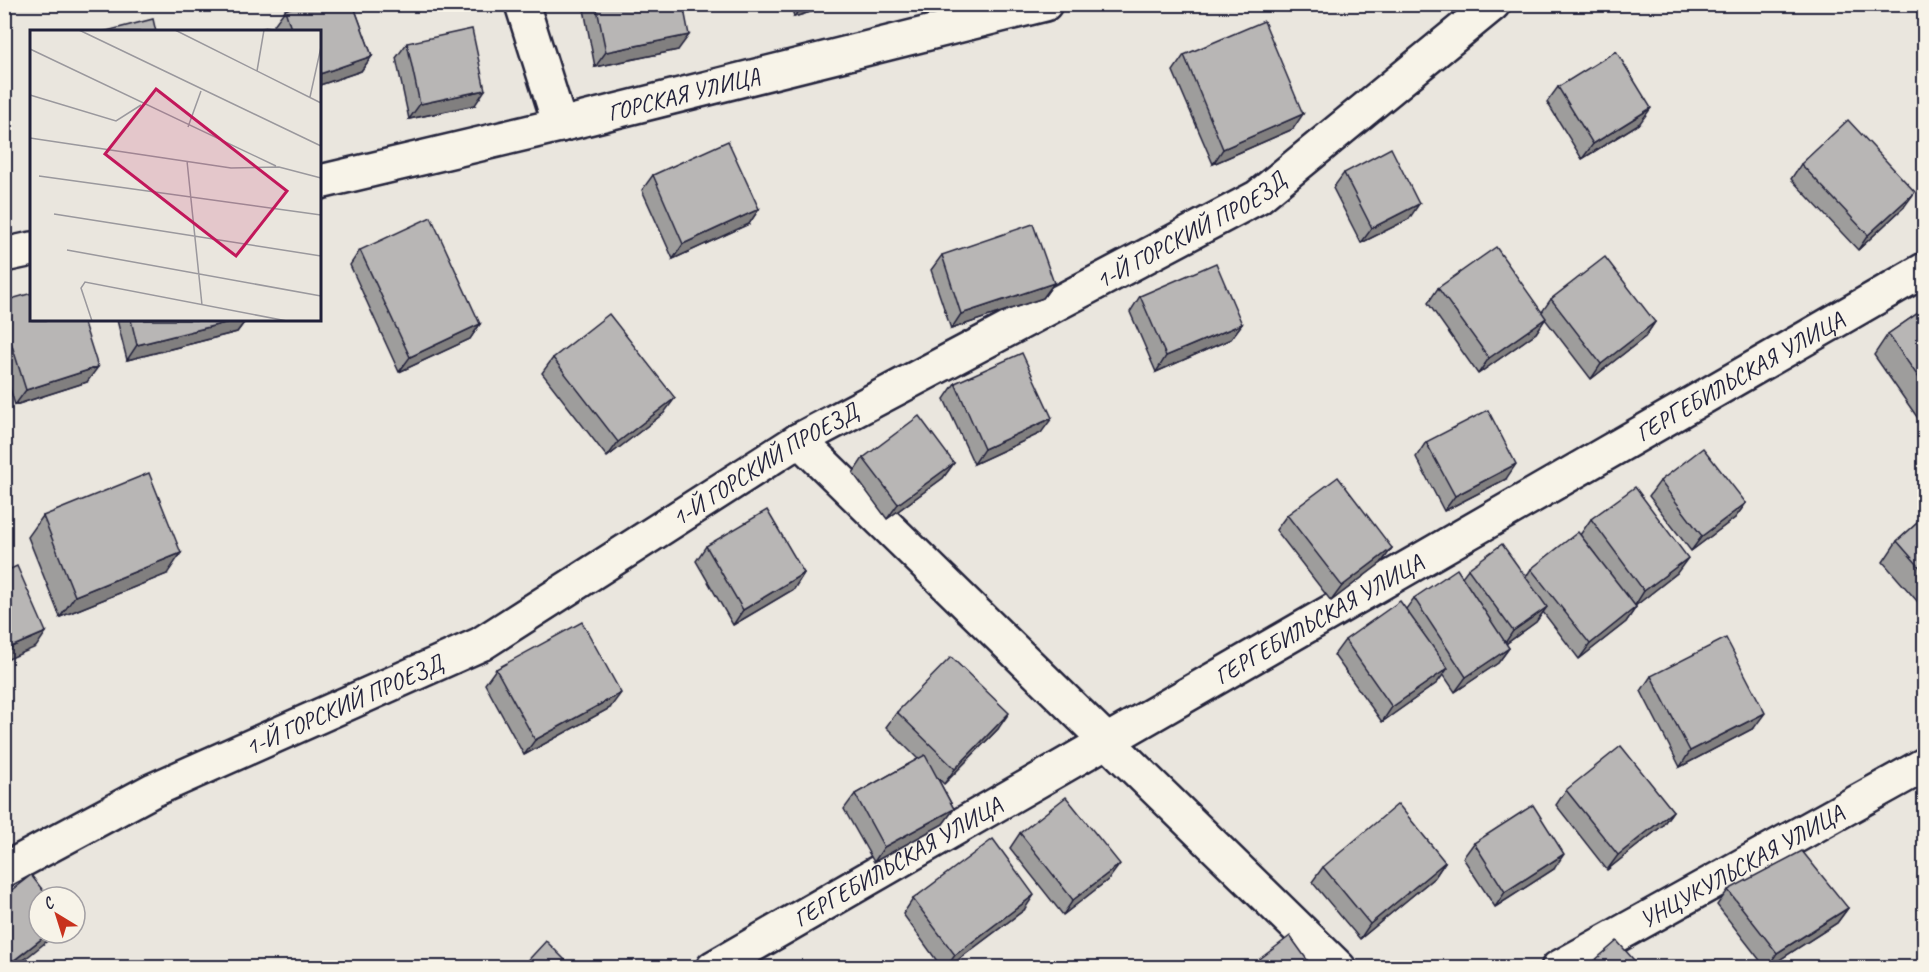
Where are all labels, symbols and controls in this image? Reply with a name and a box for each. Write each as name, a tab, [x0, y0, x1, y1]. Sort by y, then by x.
inset map	[30, 30, 321, 321]
street label: ГОРСКАЯ УЛИЦА	[604, 61, 764, 128]
street label: 1-Й ГОРСКИЙ ПРОЕЗД	[1090, 164, 1294, 295]
street label: ГЕРГЕБИЛЬСКАЯ УЛИЦА	[1630, 304, 1850, 448]
street label: 1-Й ГОРСКИЙ ПРОЕЗД	[666, 395, 865, 533]
street label: ГЕРГЕБИЛЬСКАЯ УЛИЦА	[1209, 547, 1429, 691]
street label: 1-Й ГОРСКИЙ ПРОЕЗД	[241, 647, 450, 762]
street label: ГЕРГЕБИЛЬСКАЯ УЛИЦА	[788, 789, 1008, 933]
street label: УНЦУКУЛЬСКАЯ УЛИЦА	[1634, 797, 1850, 935]
north arrow	[27, 885, 87, 945]
text: С	[39, 892, 59, 914]

